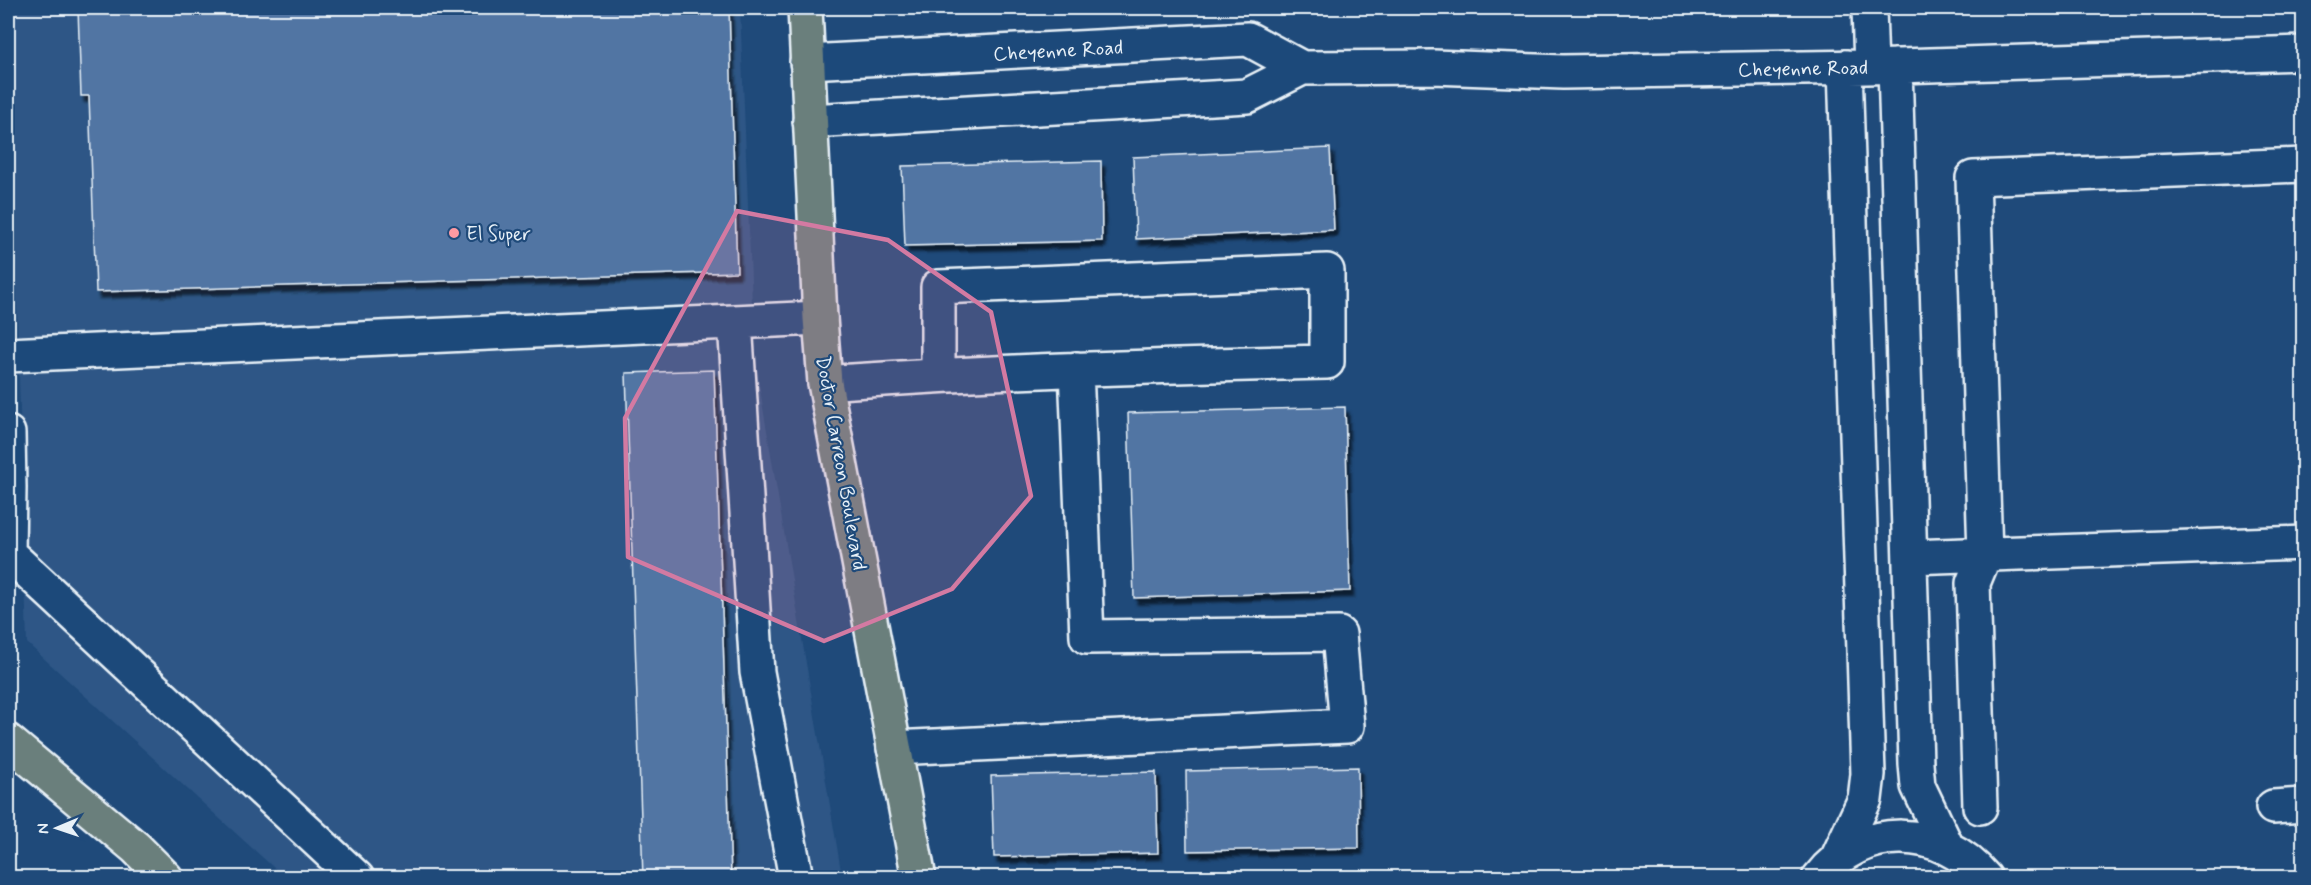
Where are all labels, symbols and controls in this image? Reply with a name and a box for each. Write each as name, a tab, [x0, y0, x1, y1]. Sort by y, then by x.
street label: Cheyenne Road	[992, 35, 1124, 68]
street label: Cheyenne Road	[1738, 55, 1868, 84]
place label: El Super	[466, 221, 531, 248]
marker: El Super	[447, 226, 461, 240]
street label: Doctor Carreon Boulevard	[808, 354, 873, 572]
north arrow	[27, 798, 87, 858]
text: N	[33, 823, 54, 834]

